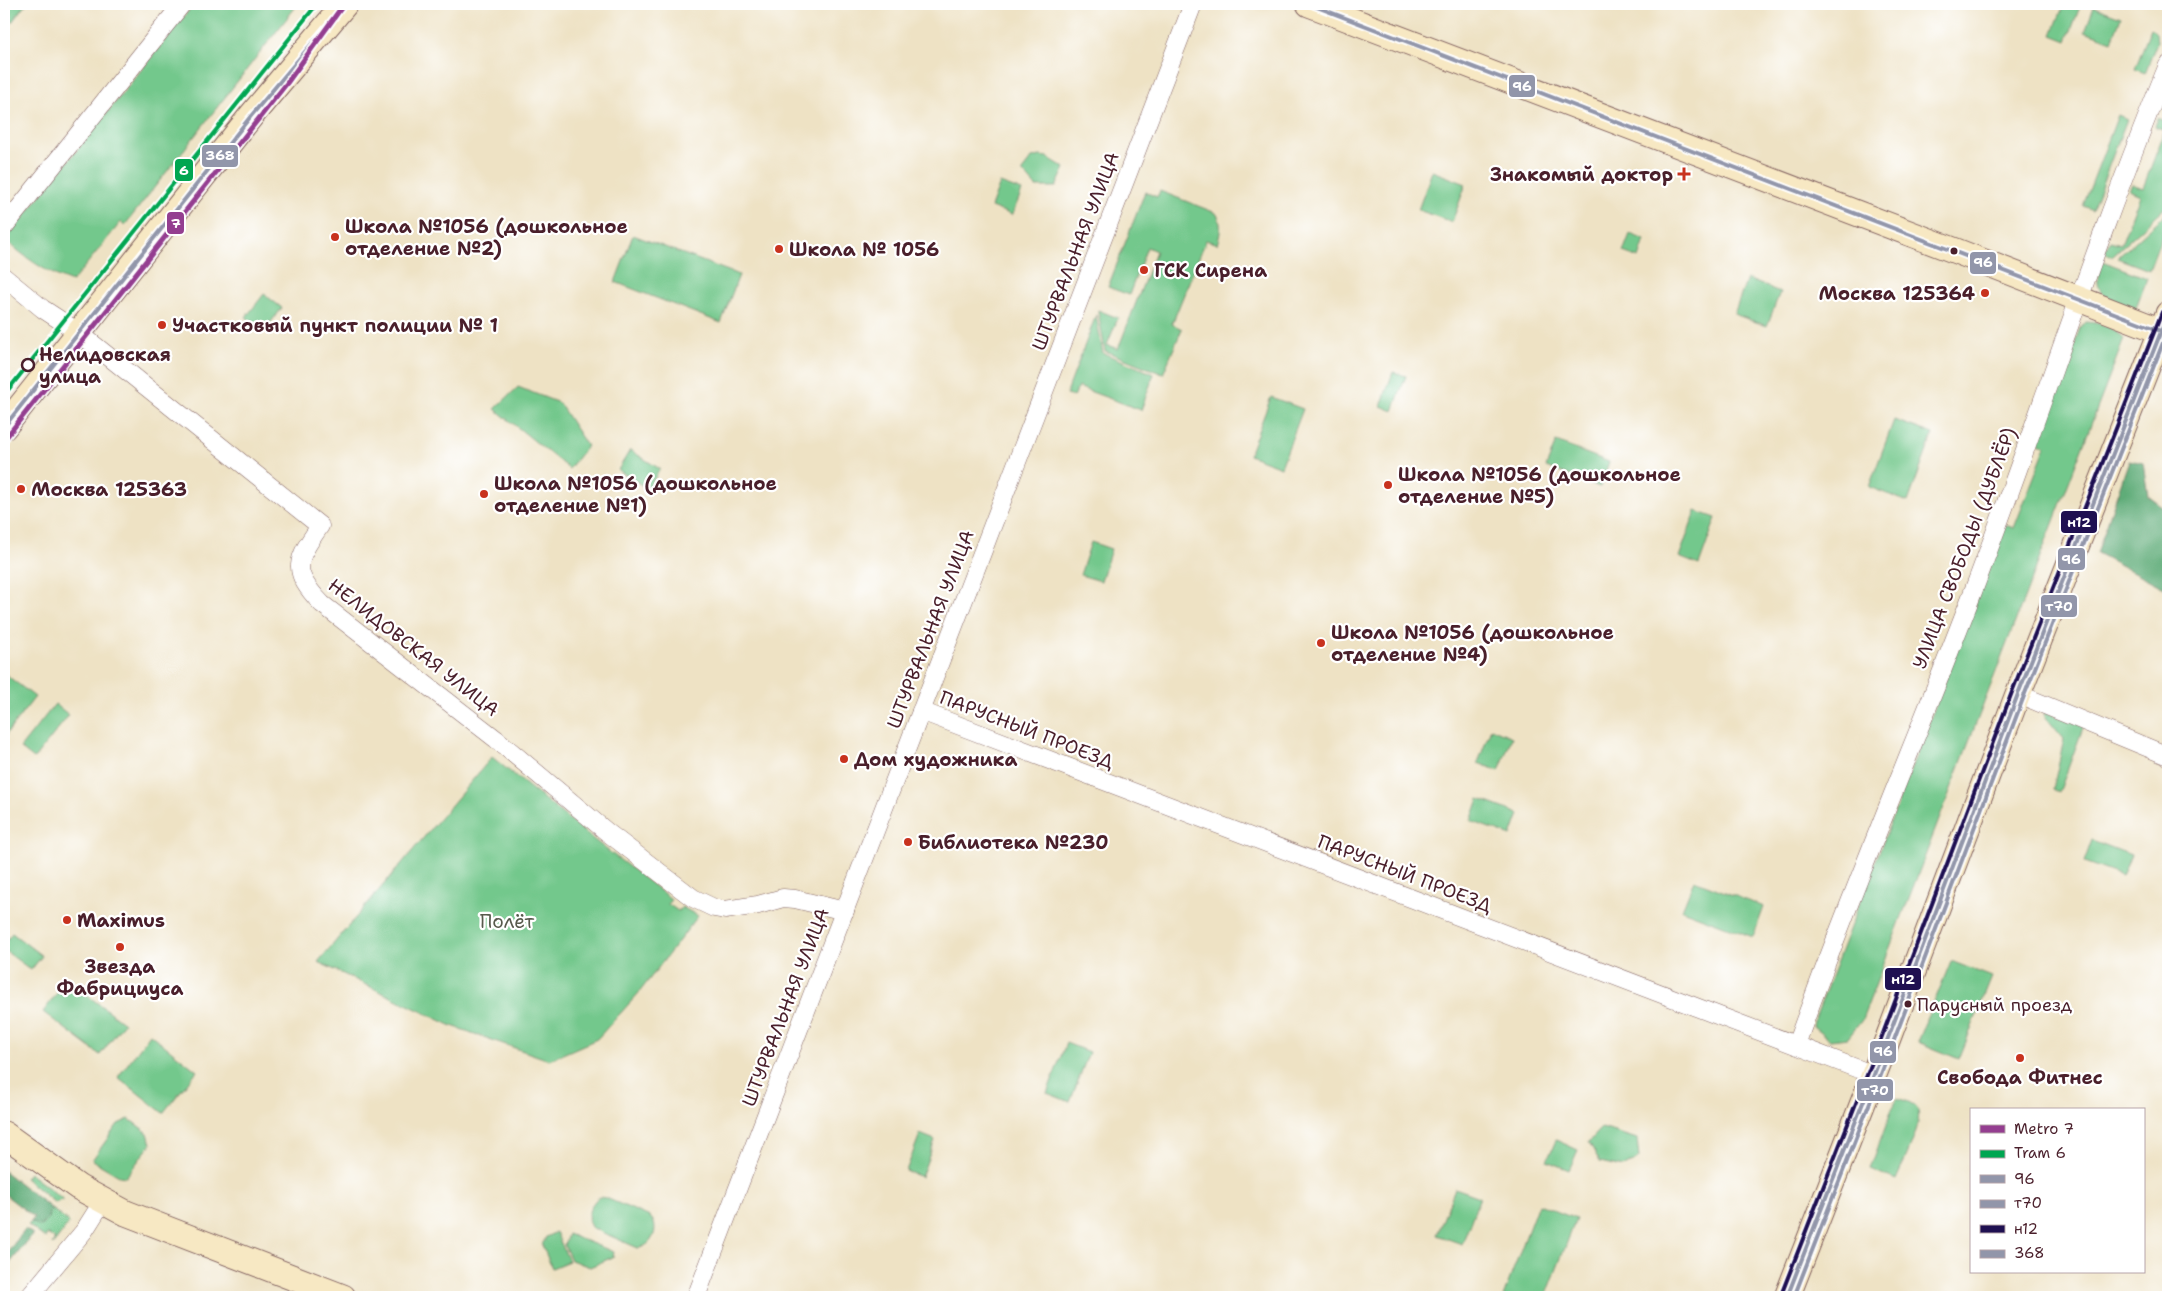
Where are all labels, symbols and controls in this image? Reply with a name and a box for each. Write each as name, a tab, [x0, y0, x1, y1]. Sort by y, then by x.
line badge: 96	[1508, 74, 1536, 98]
text: 96	[1512, 77, 1532, 95]
line badge: 368	[201, 144, 239, 168]
text: 368	[205, 146, 235, 164]
street label: ШТУРВАЛЬНАЯ УЛИЦА	[1026, 148, 1125, 354]
line badge: 6	[174, 158, 194, 182]
text: 6	[179, 161, 189, 179]
place label: Знакомый доктор	[1490, 162, 1673, 187]
marker: Знакомый доктор	[1677, 167, 1691, 181]
line badge: 7	[166, 211, 185, 235]
text: 7	[171, 214, 181, 232]
place label: Школа №1056 (дошкольное отделение №2)	[345, 214, 628, 261]
marker: Школа №1056 (дошкольное отделение №2)	[329, 231, 341, 243]
place label: Школа № 1056	[789, 237, 939, 262]
marker: Школа № 1056	[773, 243, 785, 255]
unlabelled marker	[1949, 246, 1959, 256]
line badge: 96	[1969, 251, 1997, 275]
text: 96	[1973, 253, 1993, 271]
place label: ГСК Сирена	[1154, 258, 1267, 283]
marker: ГСК Сирена	[1138, 264, 1150, 276]
place label: Москва 125364	[1818, 281, 1976, 306]
marker: Москва 125364	[1979, 287, 1991, 299]
place label: Участковый пункт полиции № 1	[172, 313, 498, 338]
marker: Участковый пункт полиции № 1	[156, 319, 168, 331]
place label: Нелидовская улица	[39, 342, 171, 389]
marker: Нелидовская улица	[21, 358, 35, 372]
street label: УЛИЦА СВОБОДЫ (ДУБЛЁР)	[1907, 424, 2022, 672]
place label: Школа №1056 (дошкольное отделение №5)	[1398, 462, 1681, 509]
place label: Школа №1056 (дошкольное отделение №1)	[494, 471, 777, 518]
place label: Москва 125363	[31, 477, 187, 502]
marker: Школа №1056 (дошкольное отделение №5)	[1382, 479, 1394, 491]
marker: Москва 125363	[15, 483, 27, 495]
marker: Школа №1056 (дошкольное отделение №1)	[478, 488, 490, 500]
line badge: н12	[2060, 510, 2098, 534]
text: н12	[2067, 513, 2091, 531]
street label: ШТУРВАЛЬНАЯ УЛИЦА	[881, 526, 980, 732]
line badge: 96	[2057, 547, 2086, 571]
text: 96	[2061, 550, 2081, 568]
street label: НЕЛИДОВСКАЯ УЛИЦА	[323, 573, 504, 722]
line badge: т70	[2040, 594, 2078, 618]
text: т70	[2045, 597, 2073, 615]
place label: Школа №1056 (дошкольное отделение №4)	[1331, 620, 1614, 667]
marker: Школа №1056 (дошкольное отделение №4)	[1315, 637, 1327, 649]
street label: ПАРУСНЫЙ ПРОЕЗД	[936, 685, 1118, 774]
place label: Дом художника	[854, 747, 1017, 772]
marker: Дом художника	[838, 753, 850, 765]
street label: ПАРУСНЫЙ ПРОЕЗД	[1314, 829, 1496, 918]
place label: Библиотека №230	[918, 830, 1109, 855]
marker: Библиотека №230	[902, 836, 914, 848]
street label: ШТУРВАЛЬНАЯ УЛИЦА	[736, 904, 835, 1110]
place label: Maximus	[77, 908, 165, 933]
park label: Полёт	[480, 909, 534, 934]
marker: Maximus	[61, 914, 73, 926]
marker: Звезда Фабрициуса	[114, 941, 126, 953]
place label: Звезда Фабрициуса	[57, 954, 183, 1001]
line badge: н12	[1884, 967, 1922, 991]
text: н12	[1891, 970, 1915, 988]
place label: Парусный проезд	[1917, 993, 2073, 1017]
marker: Парусный проезд	[1903, 999, 1913, 1009]
line badge: 96	[1869, 1040, 1897, 1064]
text: 96	[1873, 1042, 1893, 1060]
marker: Свобода Фитнес	[2014, 1052, 2026, 1064]
place label: Свобода Фитнес	[1937, 1065, 2103, 1090]
line badge: т70	[1856, 1078, 1894, 1102]
text: т70	[1861, 1081, 1889, 1099]
legend	[1970, 1108, 2144, 1274]
text: Metro 7	[2014, 1119, 2074, 1139]
text: Tram 6	[2014, 1143, 2066, 1163]
text: 96	[2014, 1169, 2035, 1189]
text: т70	[2014, 1193, 2042, 1213]
text: н12	[2014, 1219, 2038, 1239]
text: 368	[2014, 1243, 2045, 1263]

